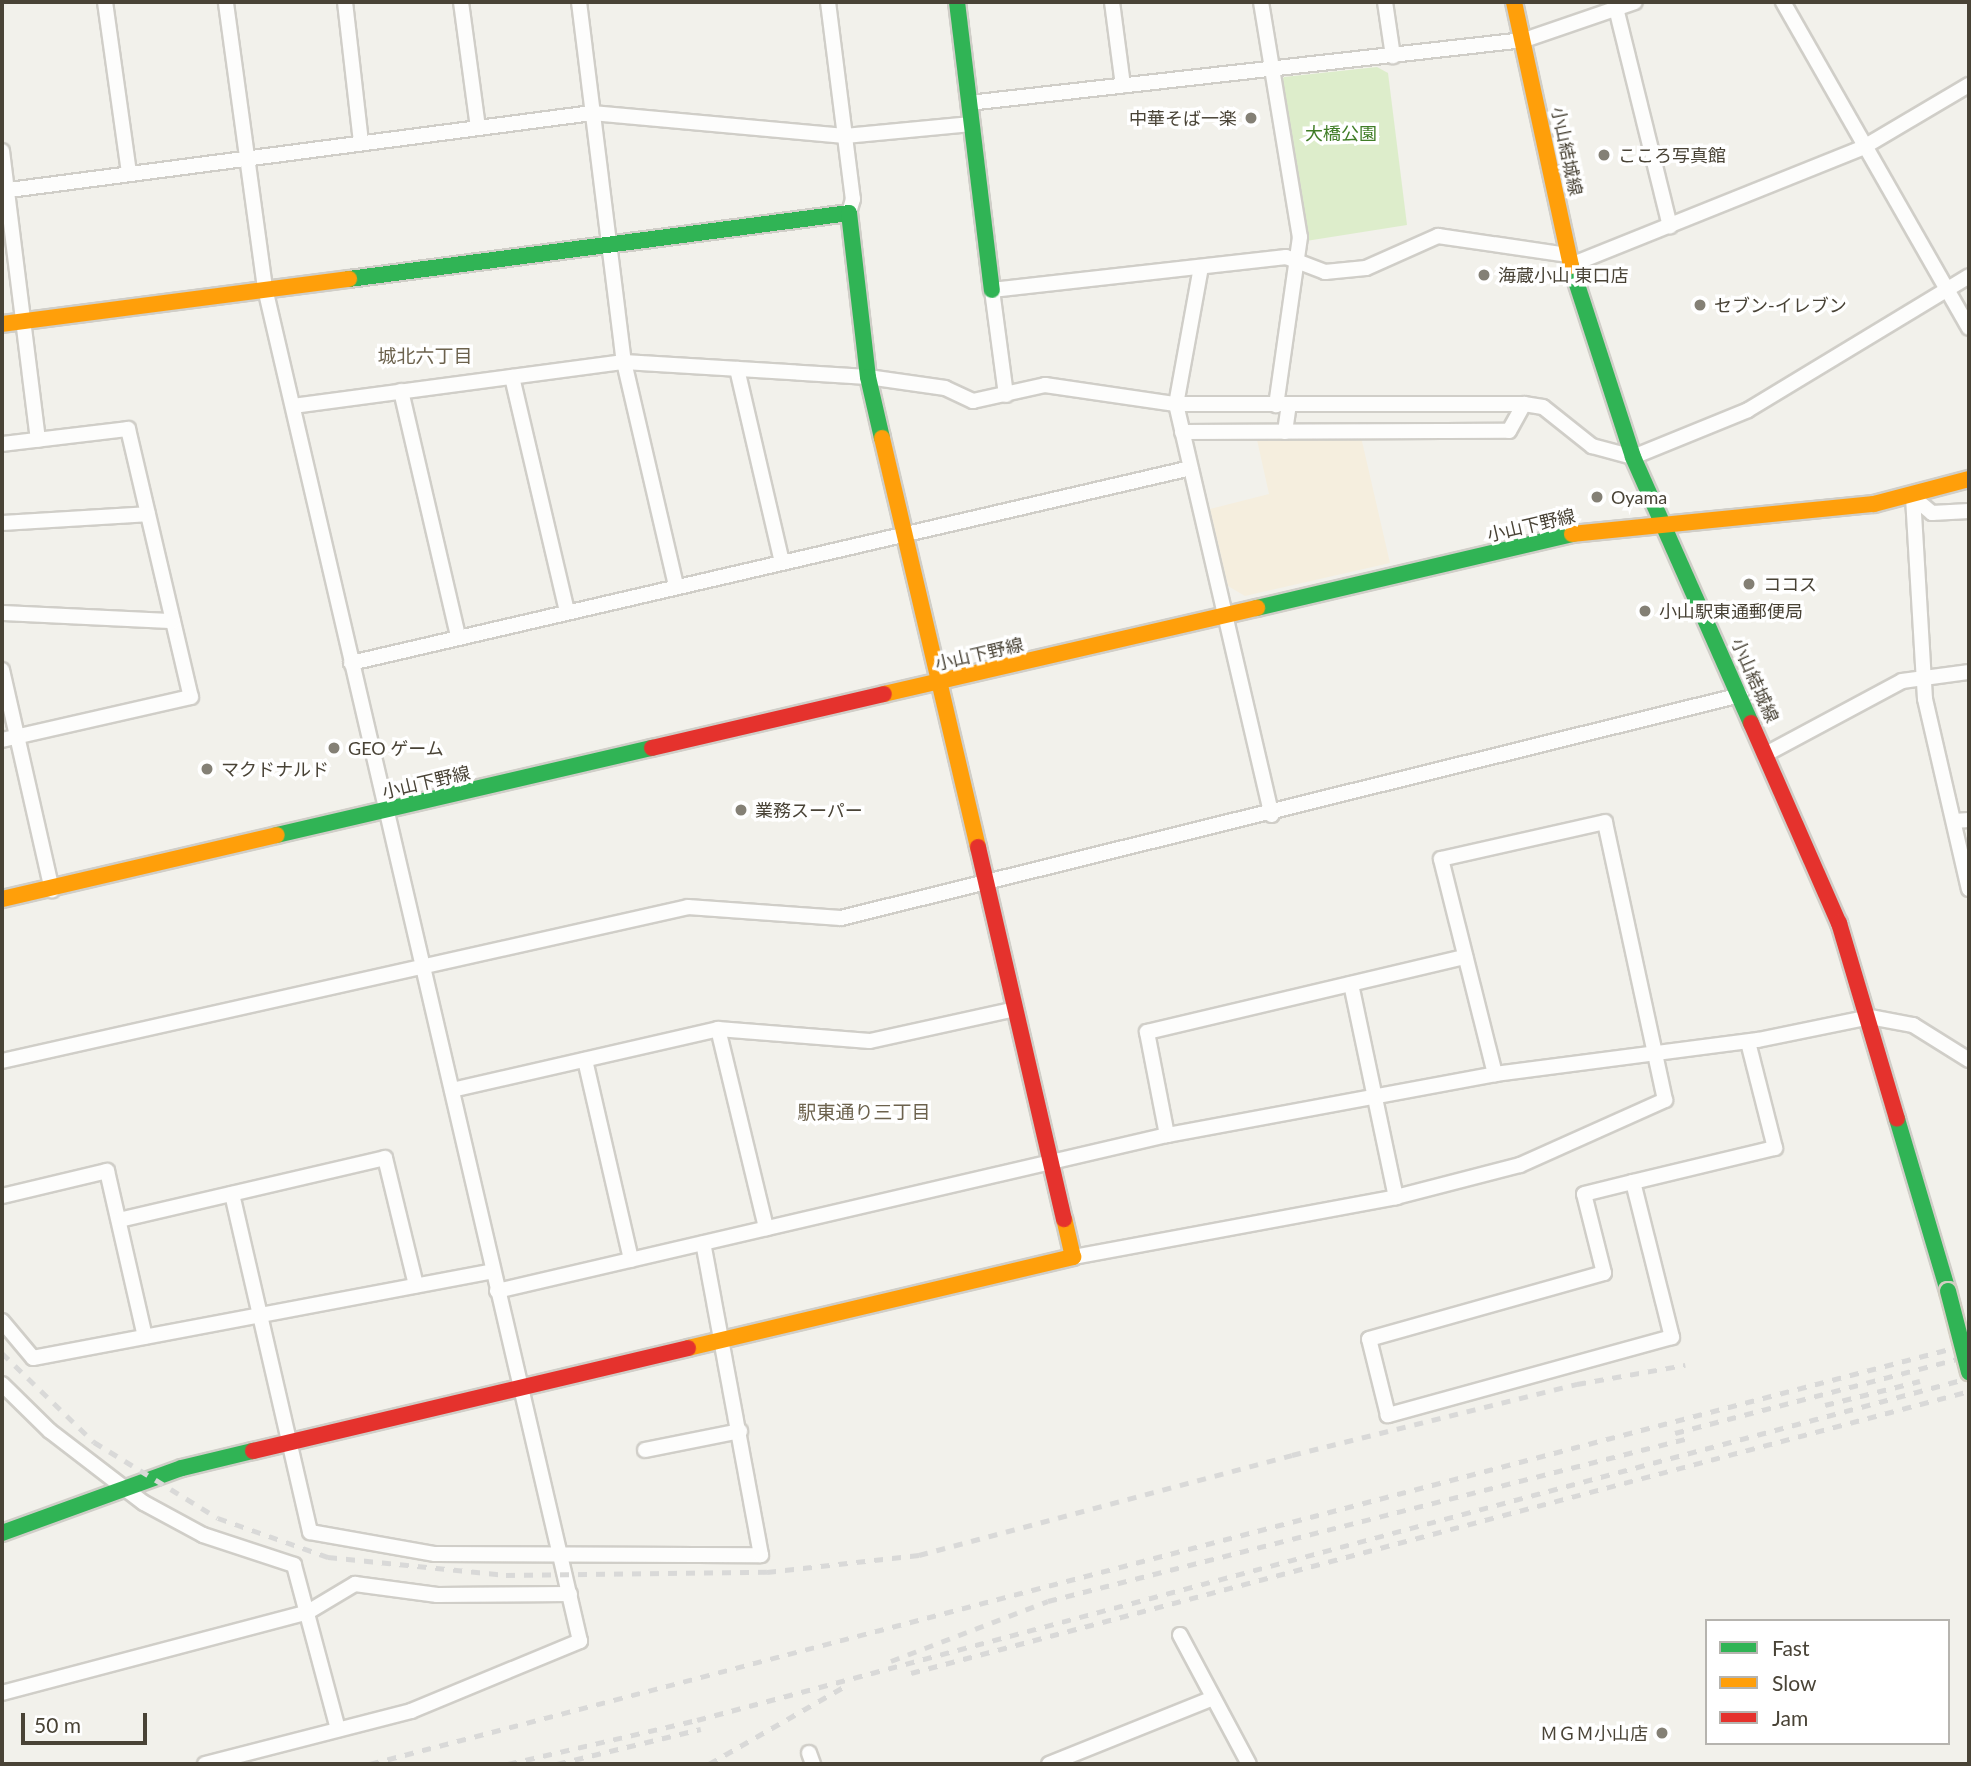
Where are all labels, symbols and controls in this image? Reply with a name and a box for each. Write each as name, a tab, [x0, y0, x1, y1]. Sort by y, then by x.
street label: 小山結城線	[1547, 105, 1587, 197]
place label: 中華そば一楽	[1129, 107, 1237, 129]
marker: 中華そば一楽	[1243, 110, 1259, 126]
park label: 大橋公園	[1305, 122, 1377, 144]
place label: こころ写真館	[1618, 144, 1726, 166]
marker: こころ写真館	[1596, 147, 1612, 163]
place label: 海蔵小山 東口店	[1498, 264, 1629, 286]
marker: 海蔵小山 東口店	[1476, 267, 1492, 283]
place label: セブン-イレブン	[1714, 294, 1847, 316]
marker: セブン-イレブン	[1692, 297, 1708, 313]
district label: 城北六丁目	[378, 345, 472, 367]
place label: Oyama	[1611, 486, 1667, 508]
marker: Oyama	[1589, 489, 1605, 505]
street label: 小山下野線	[1485, 504, 1577, 546]
place label: ココス	[1763, 573, 1817, 595]
marker: ココス	[1741, 576, 1757, 592]
place label: 小山駅東通郵便局	[1659, 600, 1803, 622]
marker: 小山駅東通郵便局	[1637, 603, 1653, 619]
street label: 小山下野線	[933, 633, 1025, 675]
street label: 小山結城線	[1727, 634, 1783, 726]
place label: GEO ゲーム	[348, 737, 444, 759]
marker: GEO ゲーム	[326, 740, 342, 756]
place label: マクドナルド	[221, 758, 329, 780]
marker: マクドナルド	[199, 761, 215, 777]
street label: 小山下野線	[380, 761, 472, 803]
place label: 業務スーパー	[755, 799, 863, 821]
marker: 業務スーパー	[733, 802, 749, 818]
district label: 駅東通り三丁目	[798, 1101, 930, 1123]
legend	[1705, 1619, 1950, 1745]
text: Fast	[1772, 1635, 1809, 1660]
text: Slow	[1772, 1670, 1816, 1695]
scale bar	[24, 1700, 150, 1744]
text: Jam	[1772, 1705, 1808, 1730]
text: 50 m	[34, 1712, 81, 1737]
place label: ＭＧＭ小山店	[1540, 1722, 1648, 1744]
marker: ＭＧＭ小山店	[1654, 1725, 1670, 1741]

